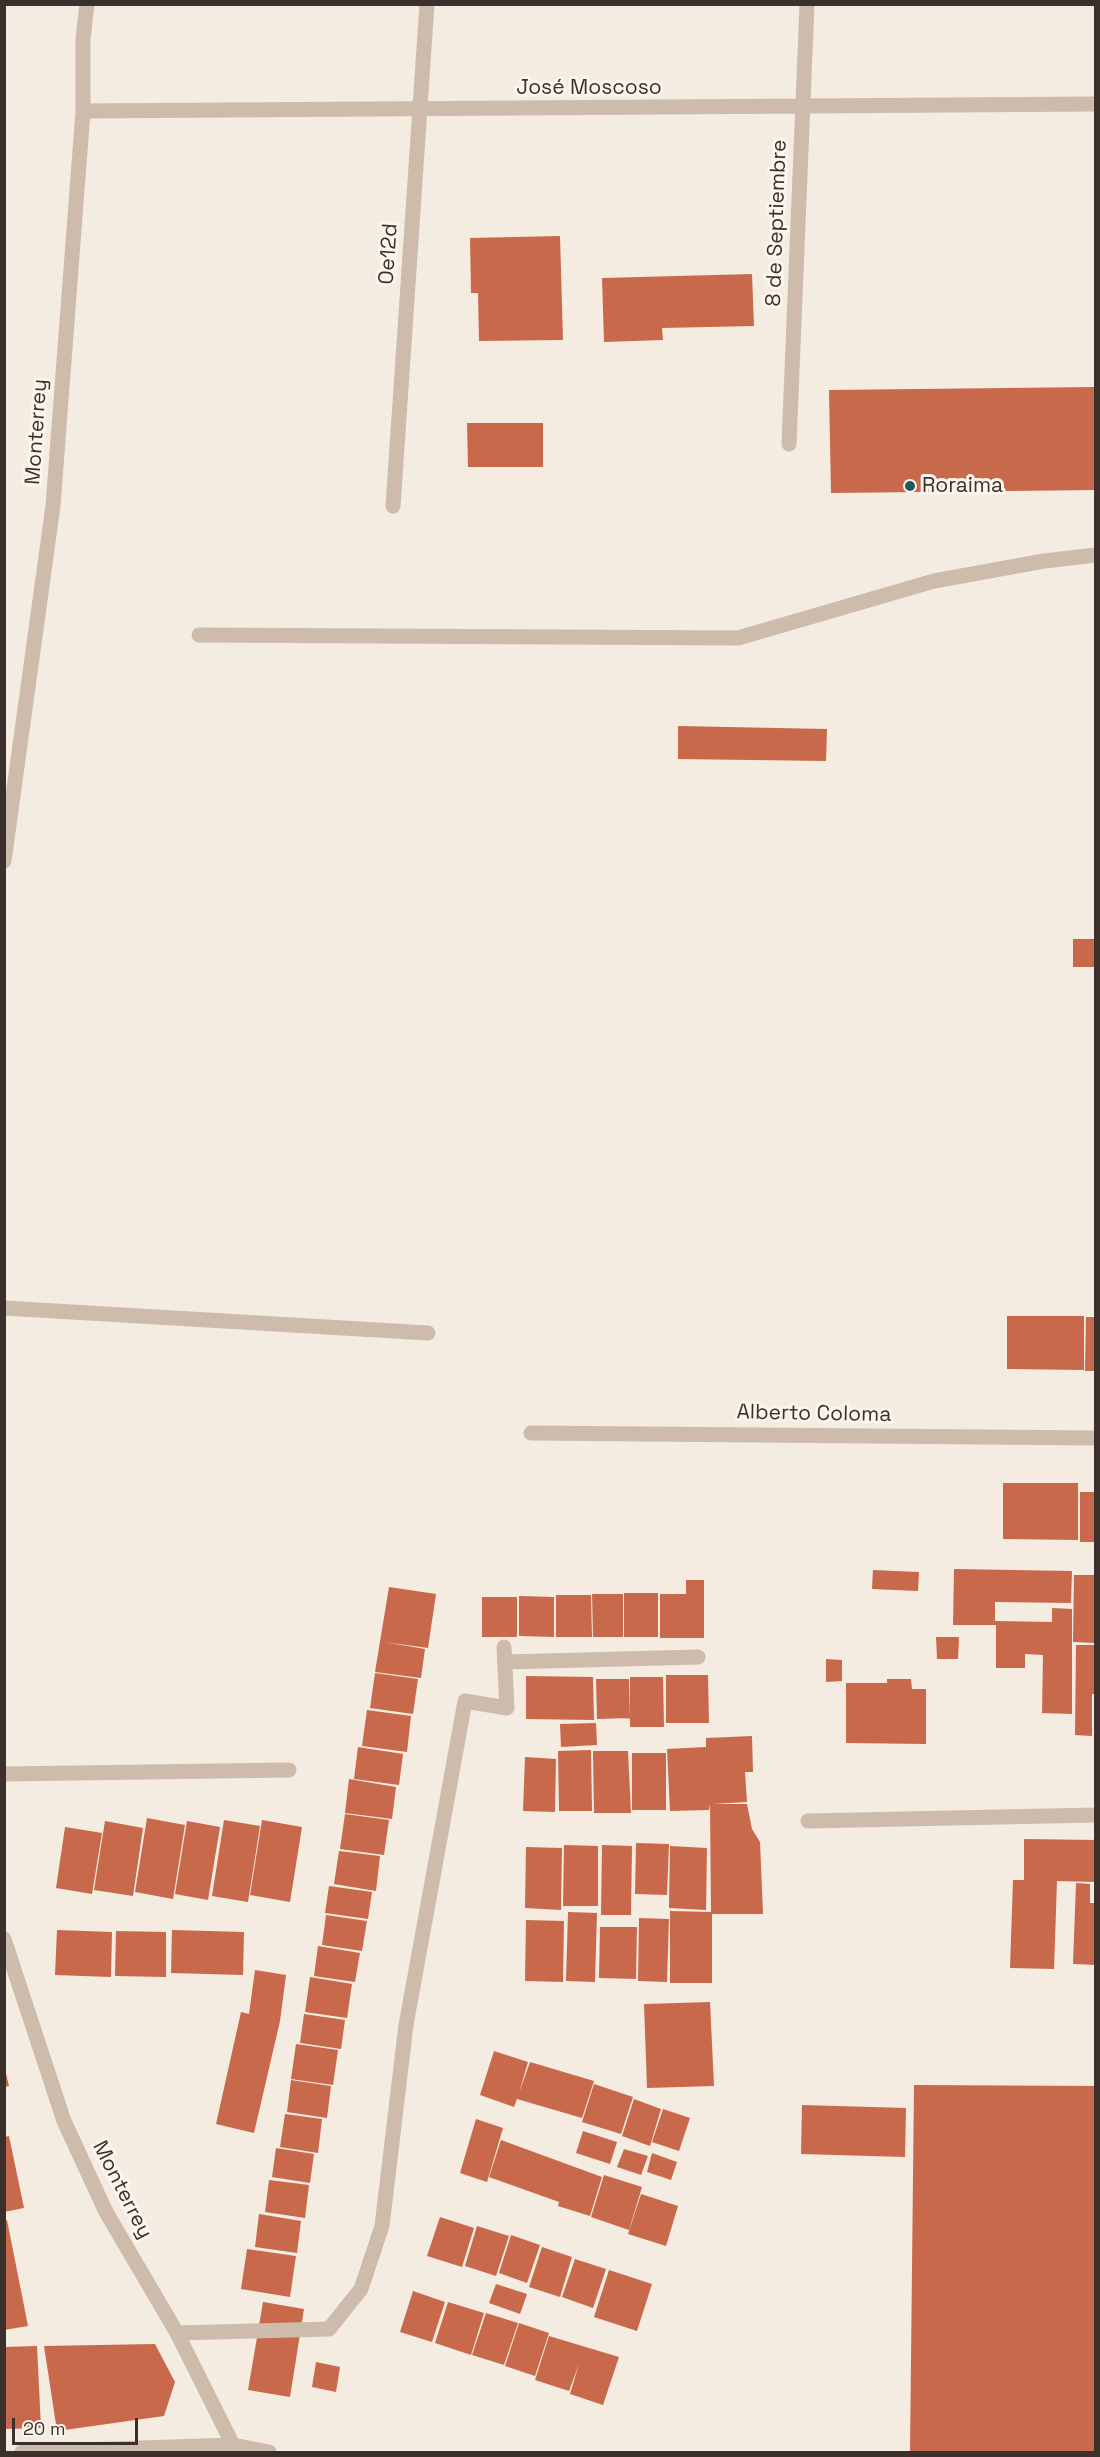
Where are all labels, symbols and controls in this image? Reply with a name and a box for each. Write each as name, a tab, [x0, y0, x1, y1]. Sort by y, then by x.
street label: José Moscoso	[516, 75, 662, 101]
street label: 8 de Septiembre	[761, 139, 793, 307]
street label: Oe12d	[374, 222, 404, 286]
street label: Monterrey	[21, 378, 53, 486]
place label: Roraima	[922, 473, 1003, 499]
marker: Roraima	[903, 479, 917, 493]
street label: Alberto Coloma	[736, 1400, 892, 1428]
street label: Monterrey	[87, 2137, 157, 2243]
scale bar	[15, 2406, 141, 2444]
text: 20 m	[23, 2417, 66, 2440]

